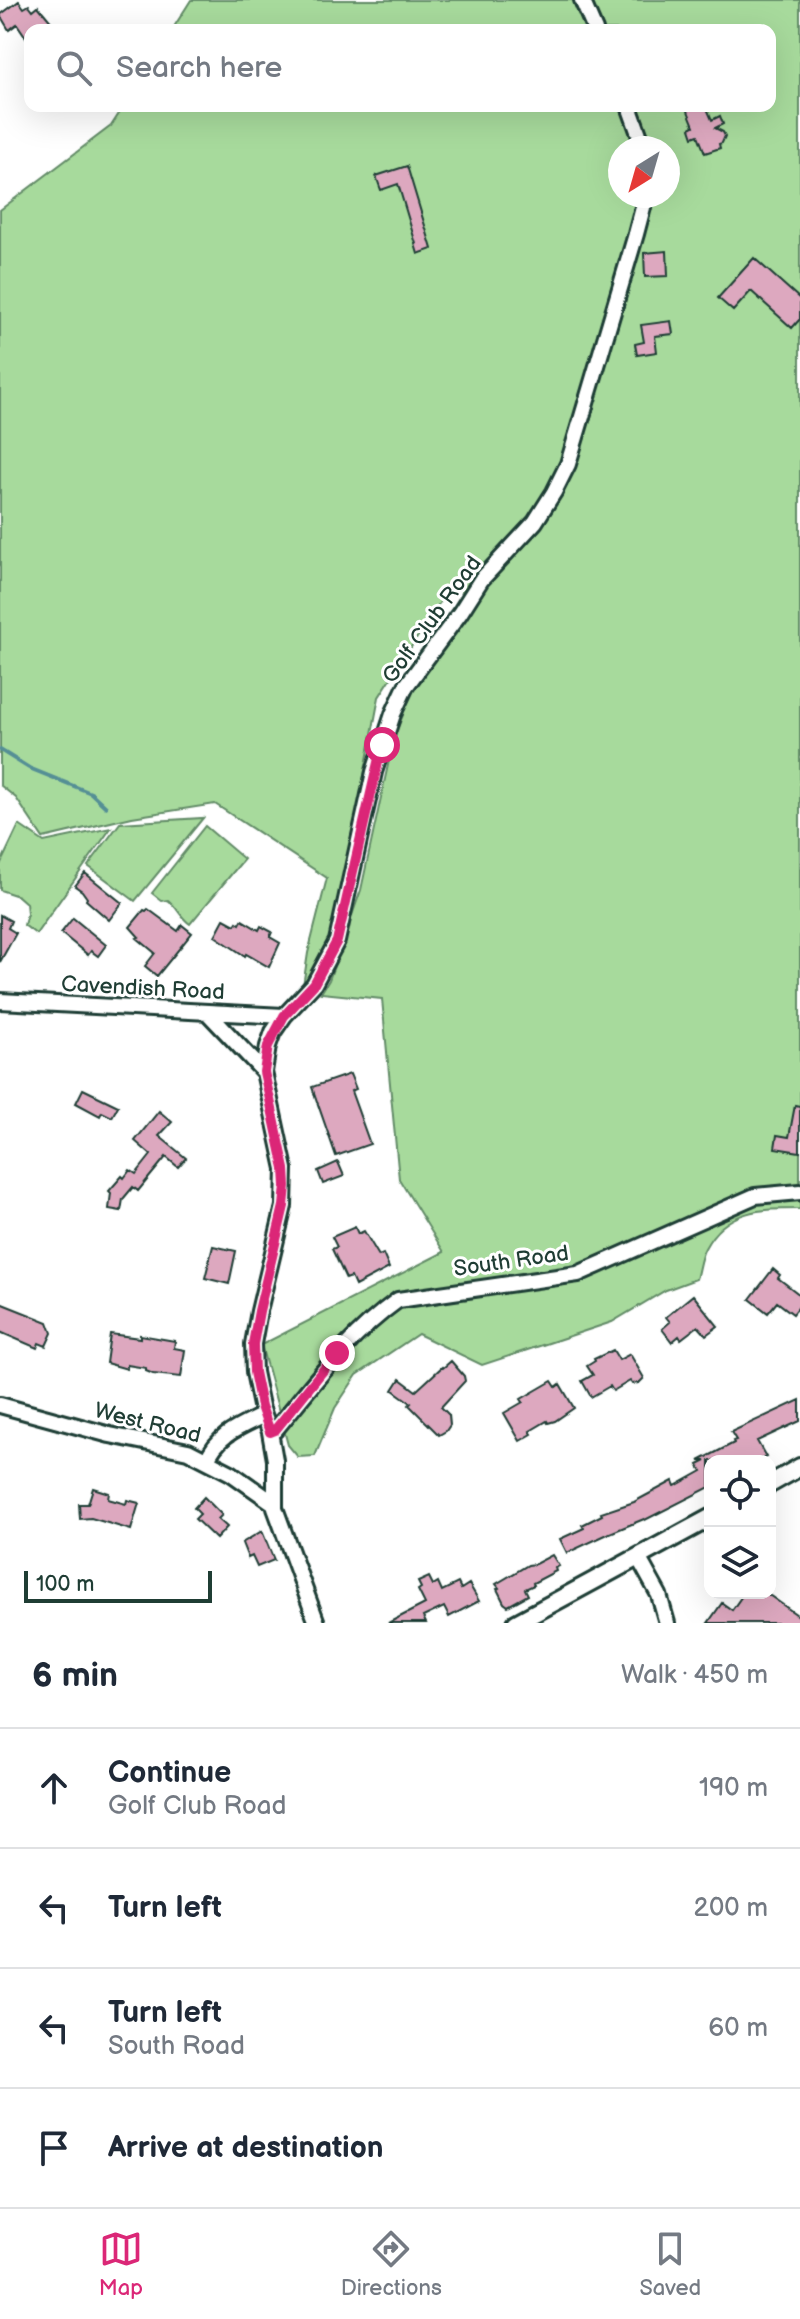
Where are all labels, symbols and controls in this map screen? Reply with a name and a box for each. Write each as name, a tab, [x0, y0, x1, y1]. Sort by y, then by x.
search box	[24, 24, 776, 112]
icon: search	[52, 46, 96, 90]
text: Search here	[116, 50, 282, 86]
north arrow	[608, 136, 680, 208]
street label: Golf Club Road	[377, 551, 488, 689]
route start	[364, 727, 400, 763]
street label: Cavendish Road	[60, 971, 225, 1006]
street label: South Road	[452, 1240, 570, 1283]
route end	[319, 1335, 355, 1371]
street label: West Road	[92, 1397, 204, 1450]
map controls	[704, 1455, 776, 1599]
button: locate	[704, 1455, 776, 1527]
button: layers	[704, 1527, 776, 1599]
scale bar	[24, 1567, 212, 1603]
text: 100 m	[36, 1571, 95, 1598]
text: 6 min	[32, 1655, 118, 1696]
text: Walk · 450 m	[621, 1660, 768, 1691]
text: Continue	[108, 1755, 231, 1791]
icon: ahead	[32, 1766, 76, 1810]
text: 190 m	[699, 1773, 768, 1804]
text: Golf Club Road	[108, 1791, 286, 1822]
icon: left	[32, 1886, 76, 1930]
text: Turn left	[108, 1890, 222, 1926]
text: 200 m	[694, 1893, 768, 1924]
text: Turn left	[108, 1995, 222, 2031]
icon: left	[32, 2006, 76, 2050]
text: 60 m	[708, 2013, 768, 2044]
text: South Road	[108, 2031, 245, 2062]
icon: arrive	[32, 2126, 76, 2170]
text: Arrive at destination	[108, 2130, 384, 2166]
tab: Map	[99, 2227, 143, 2302]
tab: Directions	[341, 2227, 442, 2302]
tab: Saved	[639, 2227, 701, 2302]

